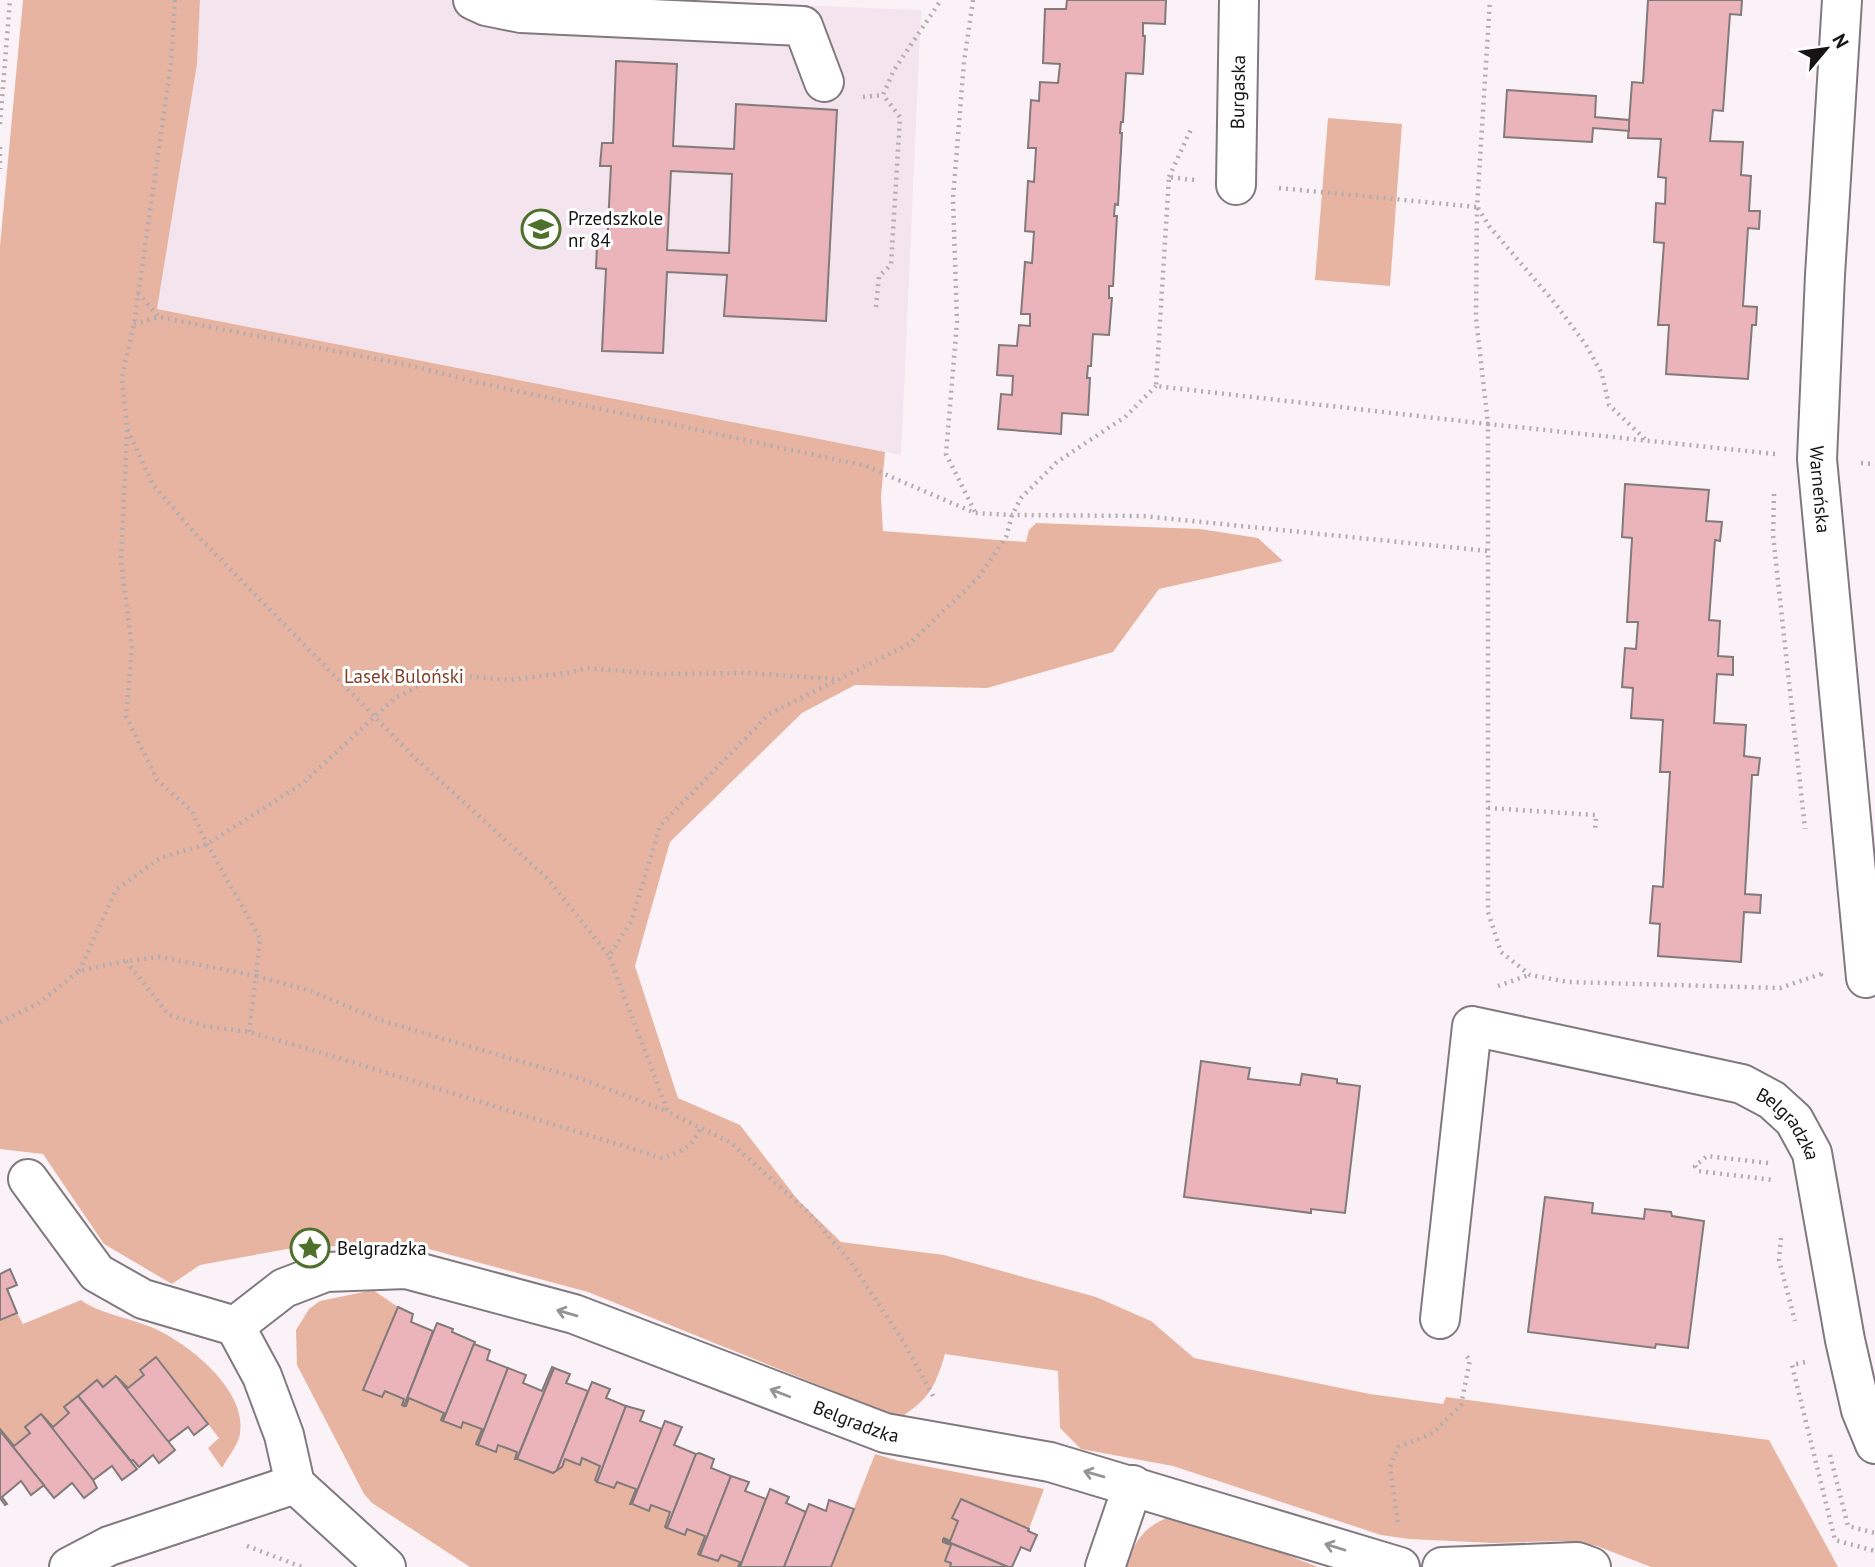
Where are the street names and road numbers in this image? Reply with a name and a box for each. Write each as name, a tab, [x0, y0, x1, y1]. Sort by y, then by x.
street label: Burgaska	[1225, 55, 1250, 129]
street label: Warneńska	[1805, 445, 1836, 534]
street label: Belgradzka	[1752, 1082, 1825, 1162]
street label: Belgradzka	[810, 1395, 901, 1447]

